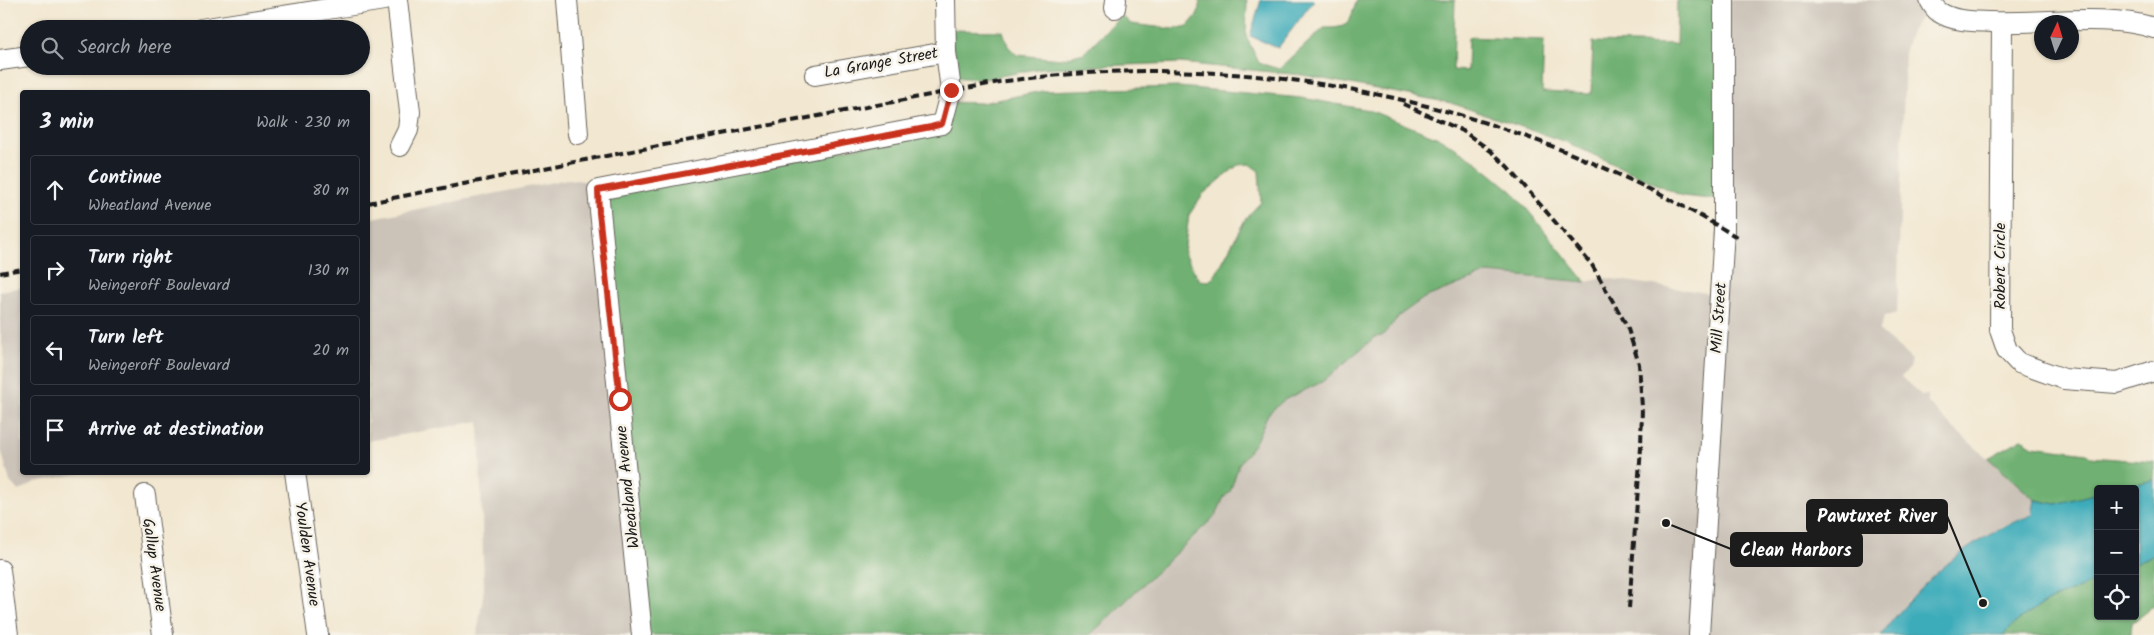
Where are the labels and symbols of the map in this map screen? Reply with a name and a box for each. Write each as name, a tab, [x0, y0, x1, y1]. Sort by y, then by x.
north arrow	[2034, 15, 2079, 60]
street label: La Grange Street	[822, 41, 941, 85]
route end	[940, 79, 963, 102]
street label: Robert Circle	[1988, 222, 2013, 310]
street label: Mill Street	[1704, 281, 1734, 354]
route start	[609, 388, 632, 411]
street label: Wheatland Avenue	[609, 424, 647, 550]
street label: Youlden Avenue	[287, 500, 327, 608]
callout: Pawtuxet River	[1807, 500, 1947, 533]
text: Pawtuxet River	[1817, 503, 1938, 532]
street label: Gallup Avenue	[135, 517, 173, 613]
callout: Clean Harbors	[1731, 533, 1862, 566]
text: Clean Harbors	[1740, 537, 1852, 566]

